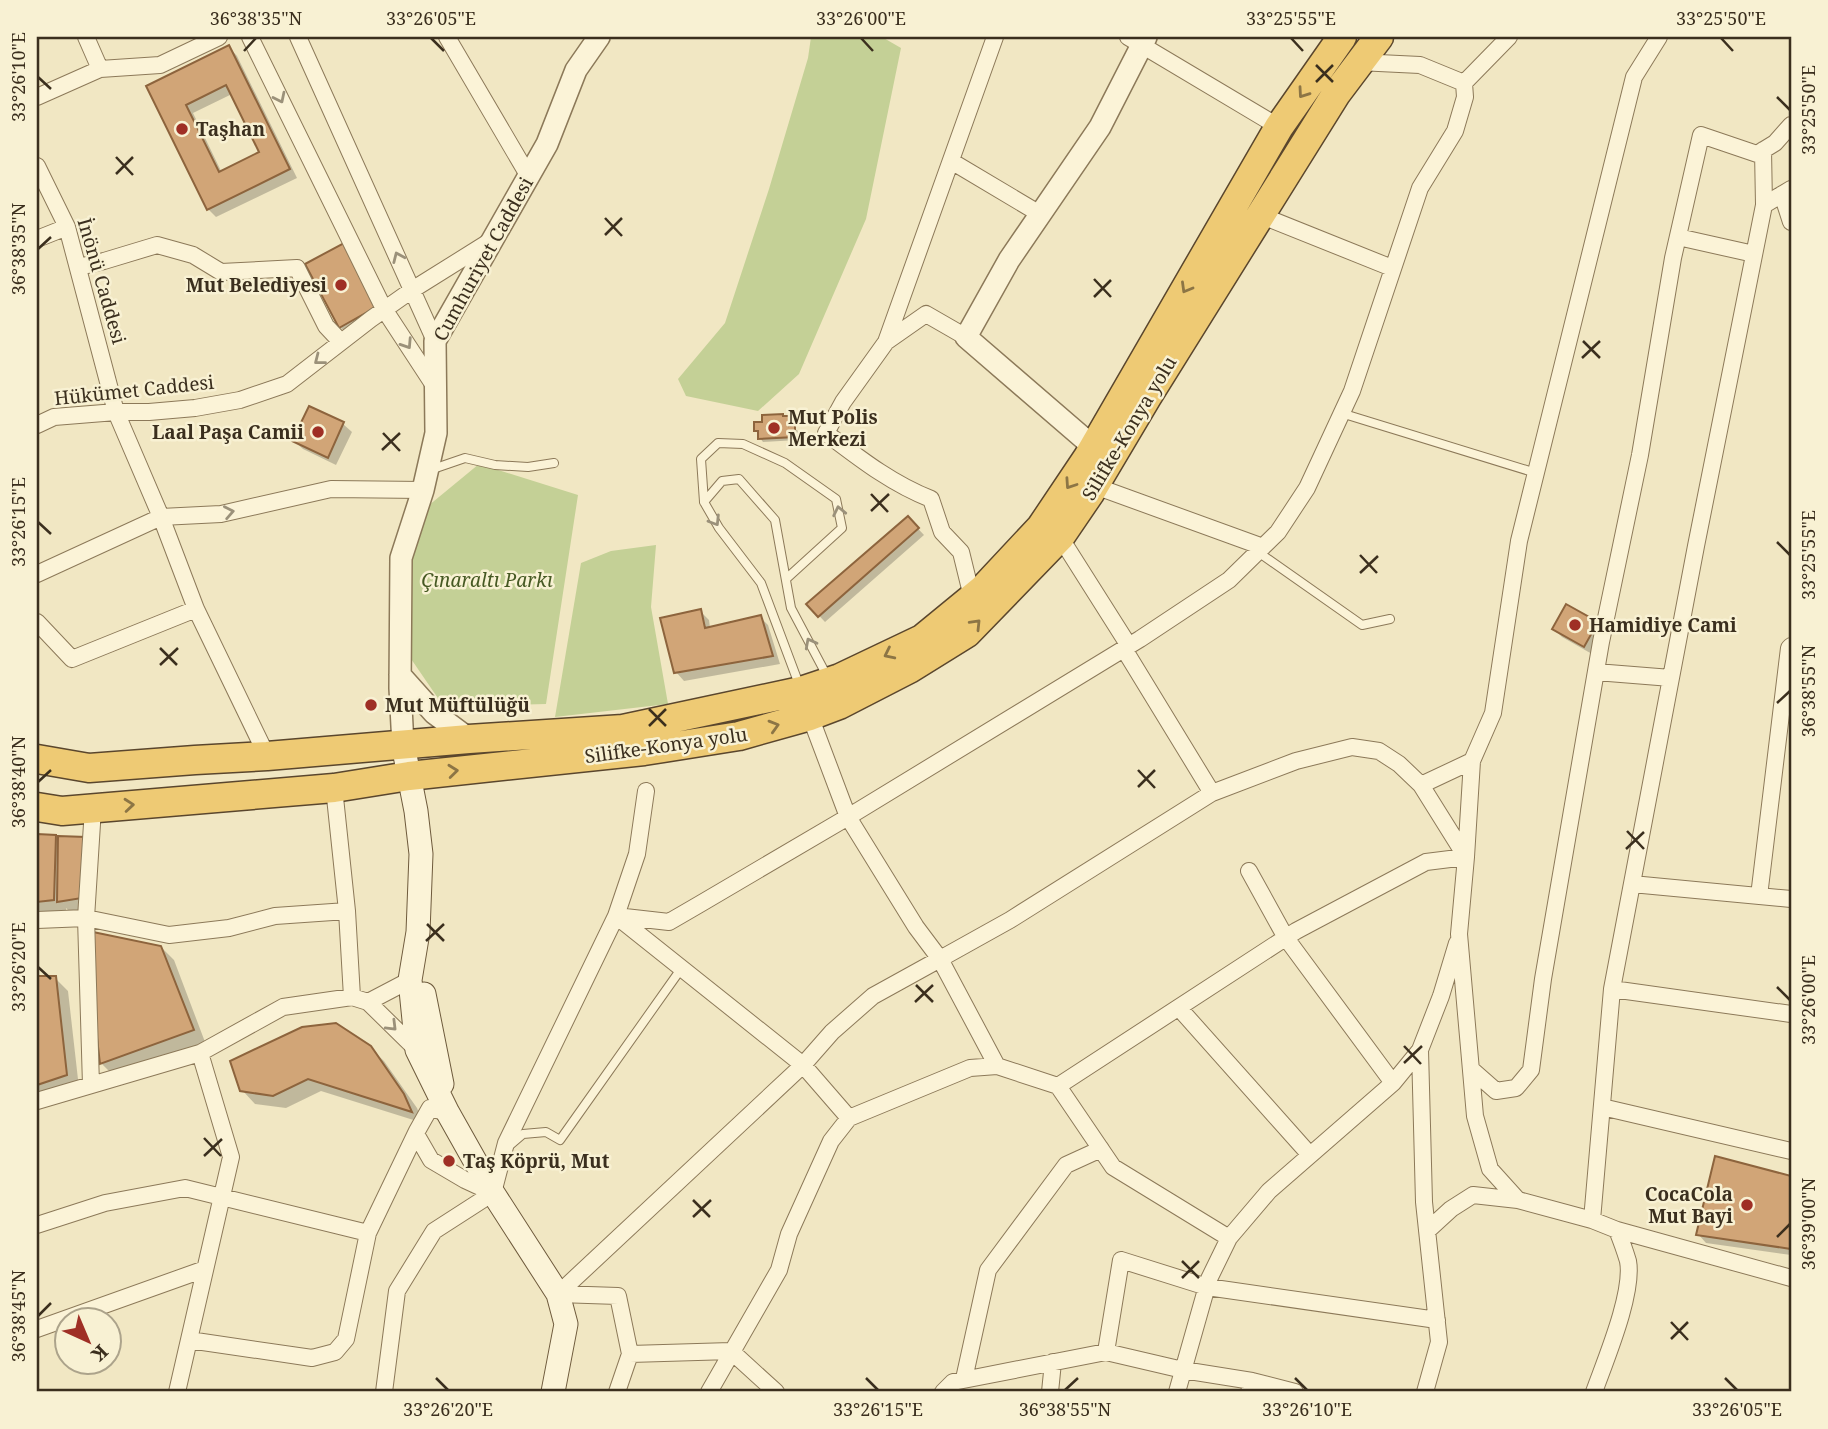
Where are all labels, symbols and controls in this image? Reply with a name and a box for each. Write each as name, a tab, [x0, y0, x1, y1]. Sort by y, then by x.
text: 36°38'35"N	[210, 6, 303, 30]
text: 33°26'05"E	[386, 6, 476, 30]
text: 33°26'00"E	[816, 6, 906, 30]
text: 33°25'55"E	[1246, 6, 1336, 30]
text: 33°25'50"E	[1676, 6, 1766, 30]
text: 33°26'10"E	[6, 32, 30, 122]
text: 33°25'50"E	[1796, 65, 1820, 155]
one-way arrow	[1299, 85, 1311, 98]
one-way arrow	[272, 91, 286, 103]
place label: Taşhan	[196, 116, 265, 142]
marker: Taşhan	[174, 121, 190, 137]
street label: Cumhuriyet Caddesi	[427, 172, 539, 346]
text: 36°38'35"N	[6, 202, 30, 295]
street label: İnönü Caddesi	[72, 215, 132, 347]
one-way arrow	[392, 252, 406, 264]
place label: Mut Belediyesi	[186, 272, 327, 298]
marker: Mut Belediyesi	[333, 277, 349, 293]
one-way arrow	[1181, 280, 1194, 293]
one-way arrow	[398, 336, 411, 349]
one-way arrow	[314, 351, 326, 364]
street label: Silifke-Konya yolu	[1076, 351, 1182, 505]
street label: Hükümet Caddesi	[53, 369, 215, 411]
place label: Mut Polis Merkezi	[788, 404, 878, 452]
place label: Laal Paşa Camii	[152, 419, 304, 445]
marker: Mut Polis Merkezi	[766, 420, 782, 436]
marker: Laal Paşa Camii	[310, 424, 326, 440]
one-way arrow	[1066, 476, 1079, 489]
text: 33°26'15"E	[6, 477, 30, 567]
one-way arrow	[223, 505, 235, 520]
one-way arrow	[832, 505, 847, 517]
text: 33°25'55"E	[1796, 510, 1820, 600]
one-way arrow	[707, 514, 720, 527]
park label: Çınaraltı Parkı	[421, 567, 553, 593]
place label: Hamidiye Cami	[1589, 612, 1737, 638]
marker: Hamidiye Cami	[1567, 617, 1583, 633]
one-way arrow	[967, 619, 980, 632]
one-way arrow	[805, 638, 818, 650]
text: 36°38'55"N	[1796, 644, 1820, 737]
one-way arrow	[884, 646, 896, 660]
place label: Mut Müftülüğü	[385, 692, 530, 718]
marker: Mut Müftülüğü	[363, 697, 379, 713]
one-way arrow	[768, 720, 780, 734]
street label: Silifke-Konya yolu	[583, 721, 749, 769]
text: 36°38'40"N	[6, 735, 30, 828]
one-way arrow	[447, 764, 458, 779]
one-way arrow	[124, 798, 135, 813]
text: 33°26'20"E	[6, 922, 30, 1012]
text: 33°26'00"E	[1796, 955, 1820, 1045]
one-way arrow	[384, 1018, 396, 1030]
place label: Taş Köprü, Mut	[463, 1148, 610, 1174]
marker: Taş Köprü, Mut	[441, 1153, 457, 1169]
text: 36°39'00"N	[1796, 1177, 1820, 1270]
place label: CocaCola Mut Bayi	[1645, 1181, 1733, 1229]
marker: CocaCola Mut Bayi	[1739, 1197, 1755, 1213]
text: 36°38'45"N	[6, 1269, 30, 1362]
north arrow	[52, 1306, 122, 1376]
text: K	[86, 1339, 114, 1367]
text: 33°26'20"E	[403, 1397, 493, 1421]
text: 33°26'15"E	[833, 1397, 923, 1421]
text: 36°38'55"N	[1019, 1397, 1112, 1421]
text: 33°26'10"E	[1262, 1397, 1352, 1421]
text: 33°26'05"E	[1692, 1397, 1782, 1421]

